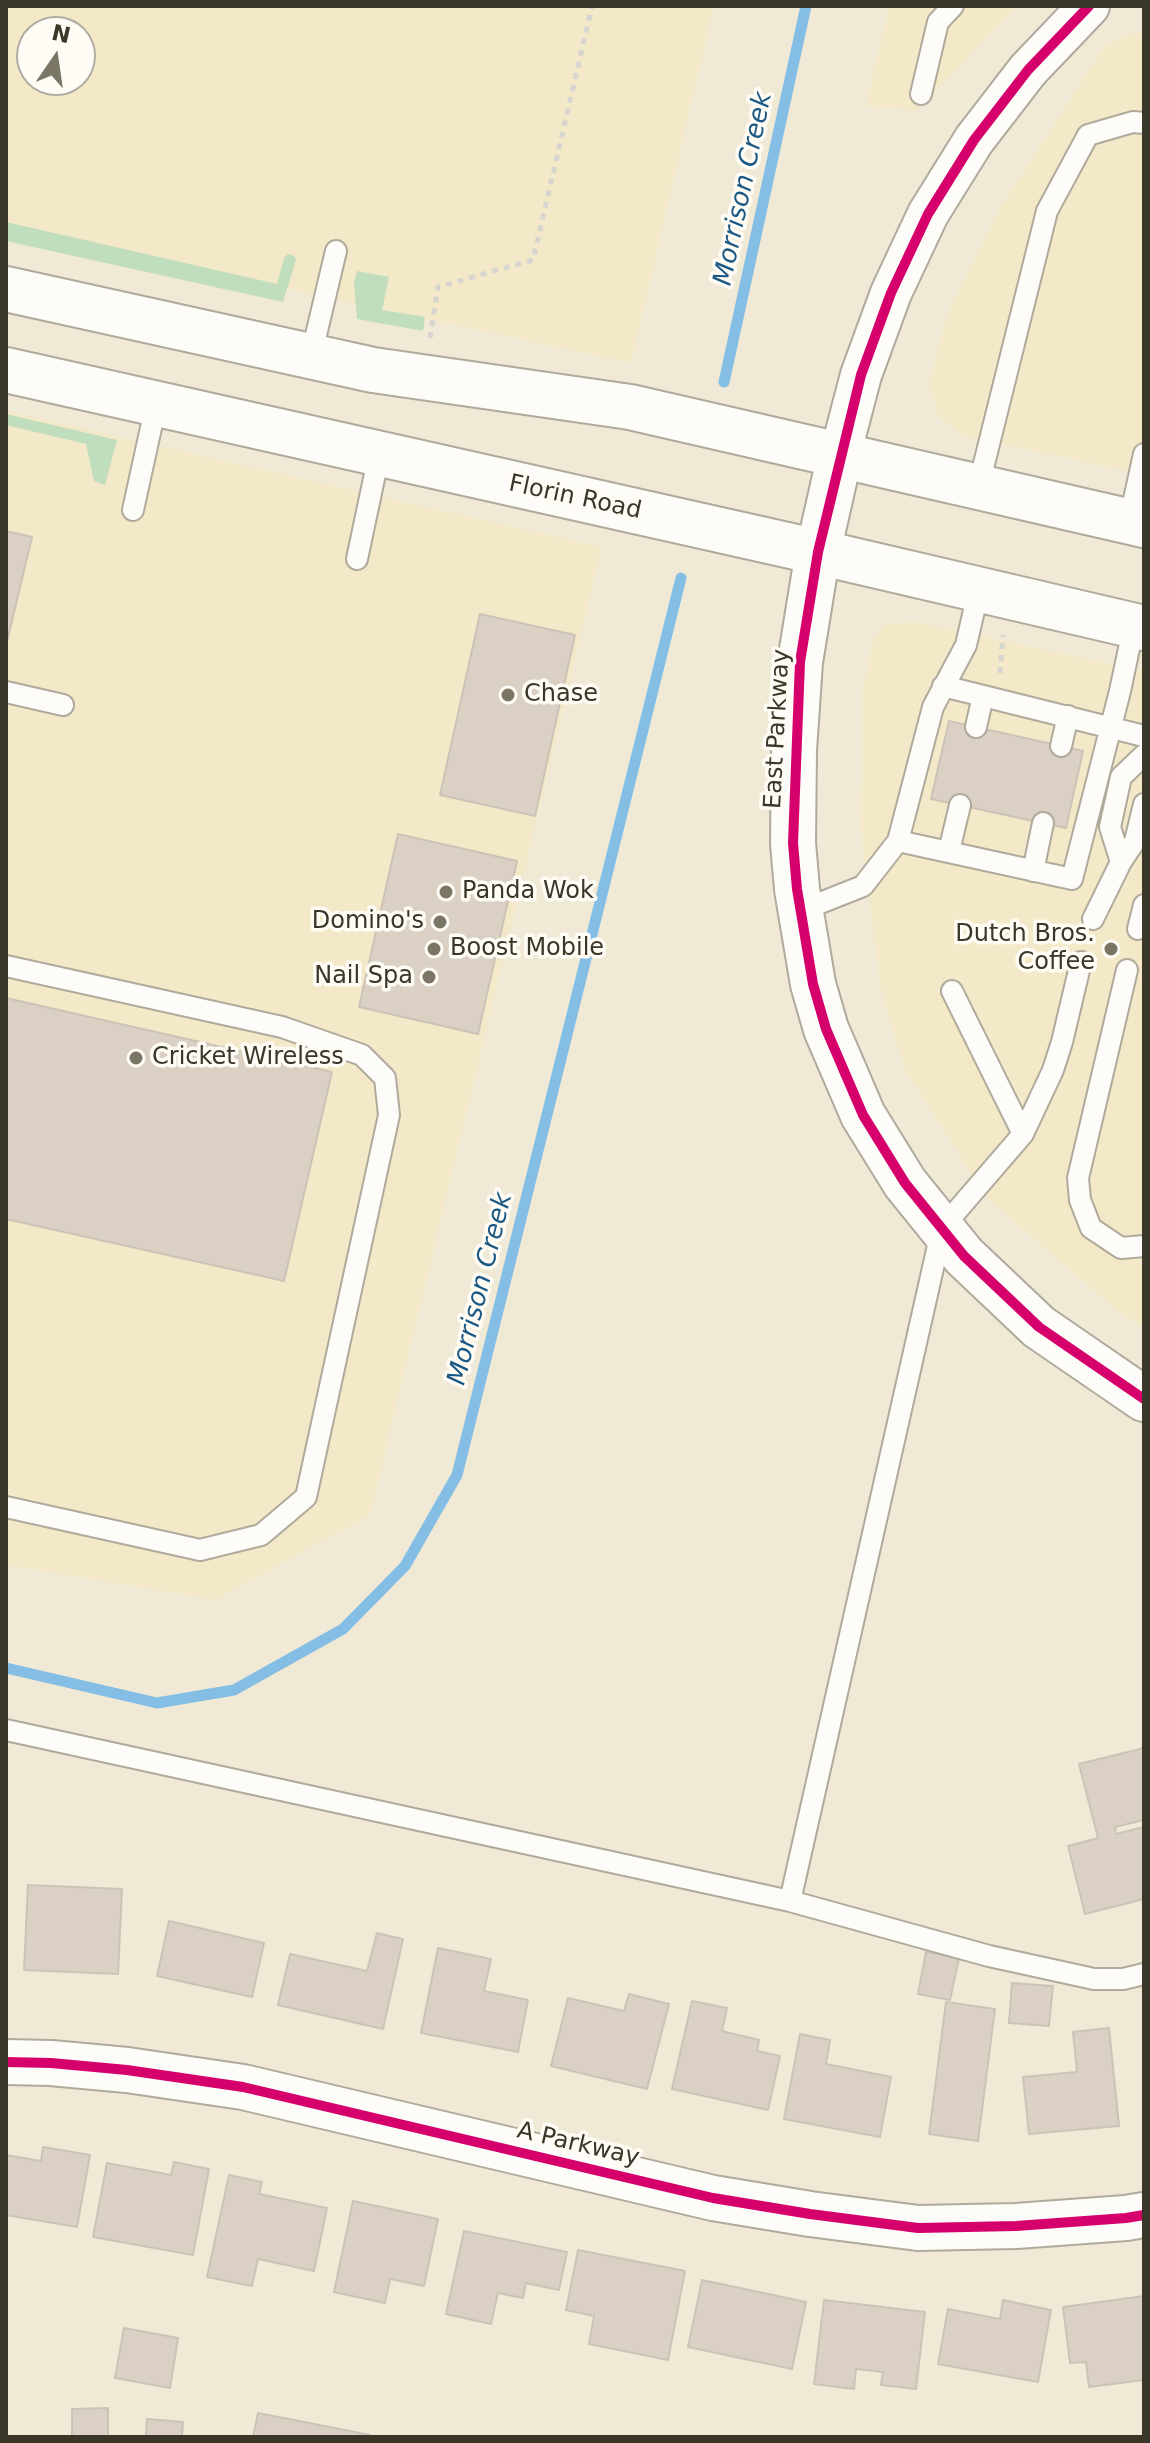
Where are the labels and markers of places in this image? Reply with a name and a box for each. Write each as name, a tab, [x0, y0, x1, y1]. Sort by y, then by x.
place label: Chase	[524, 681, 598, 709]
marker: Chase	[499, 686, 517, 704]
place label: Panda Wok	[462, 878, 594, 906]
marker: Panda Wok	[437, 883, 455, 901]
place label: Domino's	[312, 908, 424, 936]
marker: Domino's	[431, 913, 449, 931]
place label: Dutch Bros. Coffee	[955, 921, 1095, 977]
place label: Boost Mobile	[450, 935, 604, 963]
marker: Boost Mobile	[425, 940, 443, 958]
marker: Dutch Bros. Coffee	[1102, 940, 1120, 958]
place label: Nail Spa	[314, 963, 413, 991]
marker: Nail Spa	[420, 968, 438, 986]
place label: Cricket Wireless	[152, 1044, 344, 1072]
marker: Cricket Wireless	[127, 1049, 145, 1067]

